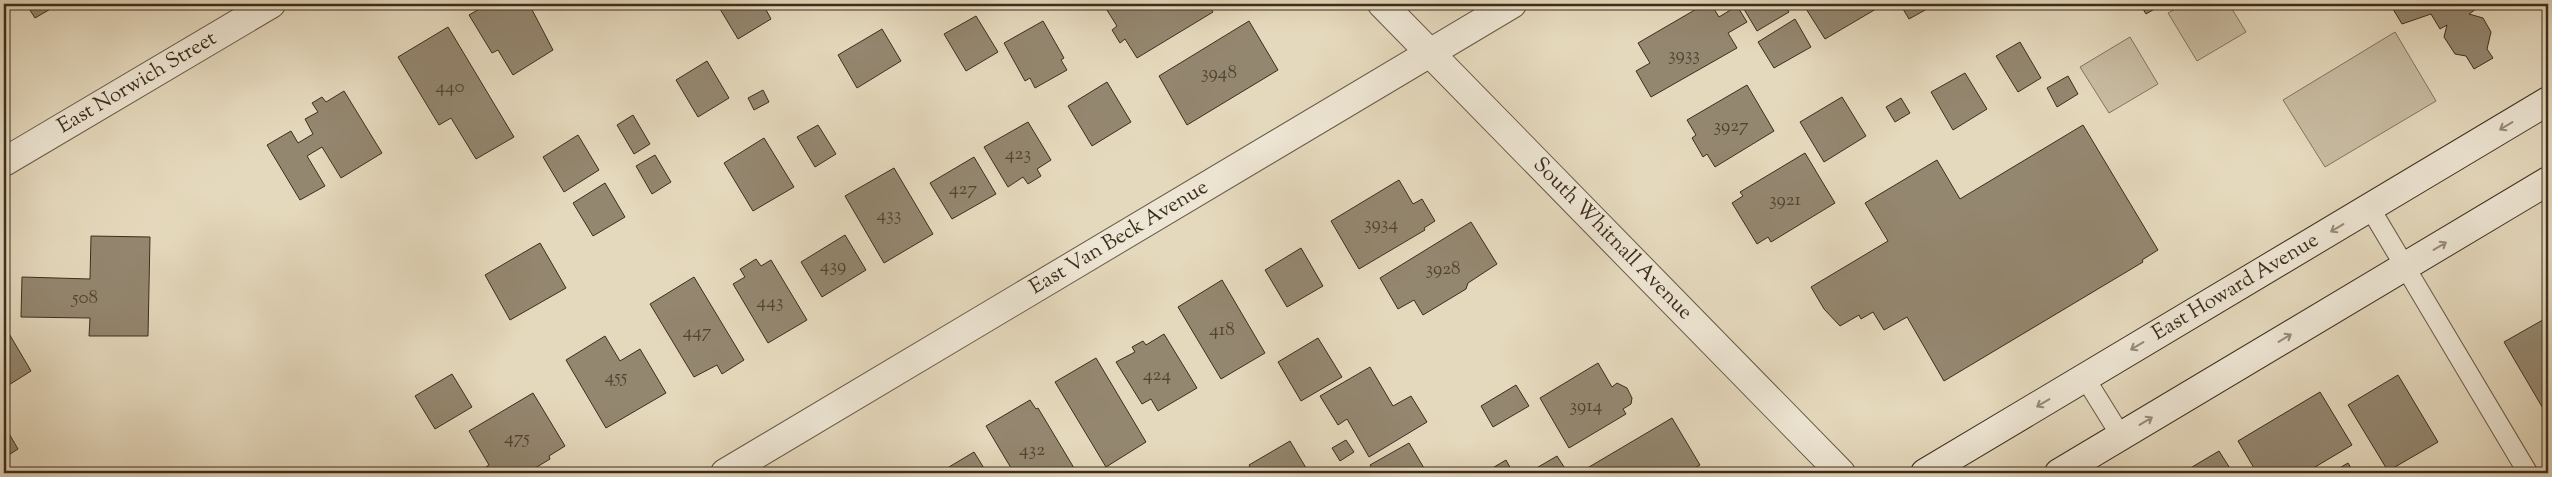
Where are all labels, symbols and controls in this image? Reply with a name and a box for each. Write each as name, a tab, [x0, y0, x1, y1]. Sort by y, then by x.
street label: East Norwich Street	[52, 24, 223, 142]
house number: 3933	[1668, 42, 1700, 69]
house number: 3948	[1201, 60, 1237, 87]
house number: 440	[435, 74, 465, 101]
house number: 3927	[1713, 113, 1749, 140]
one-way arrow	[2500, 122, 2514, 132]
house number: 423	[1005, 141, 1031, 168]
street label: South Whitnall Avenue	[1525, 151, 1699, 327]
street label: East Van Beck Avenue	[1024, 173, 1214, 303]
house number: 427	[949, 176, 977, 203]
house number: 3921	[1769, 187, 1802, 214]
house number: 433	[877, 202, 901, 229]
house number: 3934	[1364, 211, 1398, 238]
one-way arrow	[2330, 223, 2344, 233]
street label: East Howard Avenue	[2147, 226, 2325, 349]
one-way arrow	[2432, 240, 2446, 250]
house number: 439	[820, 253, 846, 280]
house number: 3928	[1425, 256, 1461, 283]
house number: 508	[71, 285, 98, 312]
house number: 443	[757, 289, 783, 316]
house number: 418	[1209, 317, 1235, 344]
house number: 447	[683, 319, 712, 346]
one-way arrow	[2278, 332, 2292, 342]
one-way arrow	[2130, 342, 2144, 352]
house number: 424	[1143, 362, 1171, 389]
house number: 455	[605, 364, 628, 391]
house number: 3914	[1570, 393, 1603, 420]
one-way arrow	[2036, 398, 2050, 408]
one-way arrow	[2138, 415, 2152, 425]
house number: 475	[504, 425, 530, 452]
house number: 432	[1019, 437, 1045, 464]

